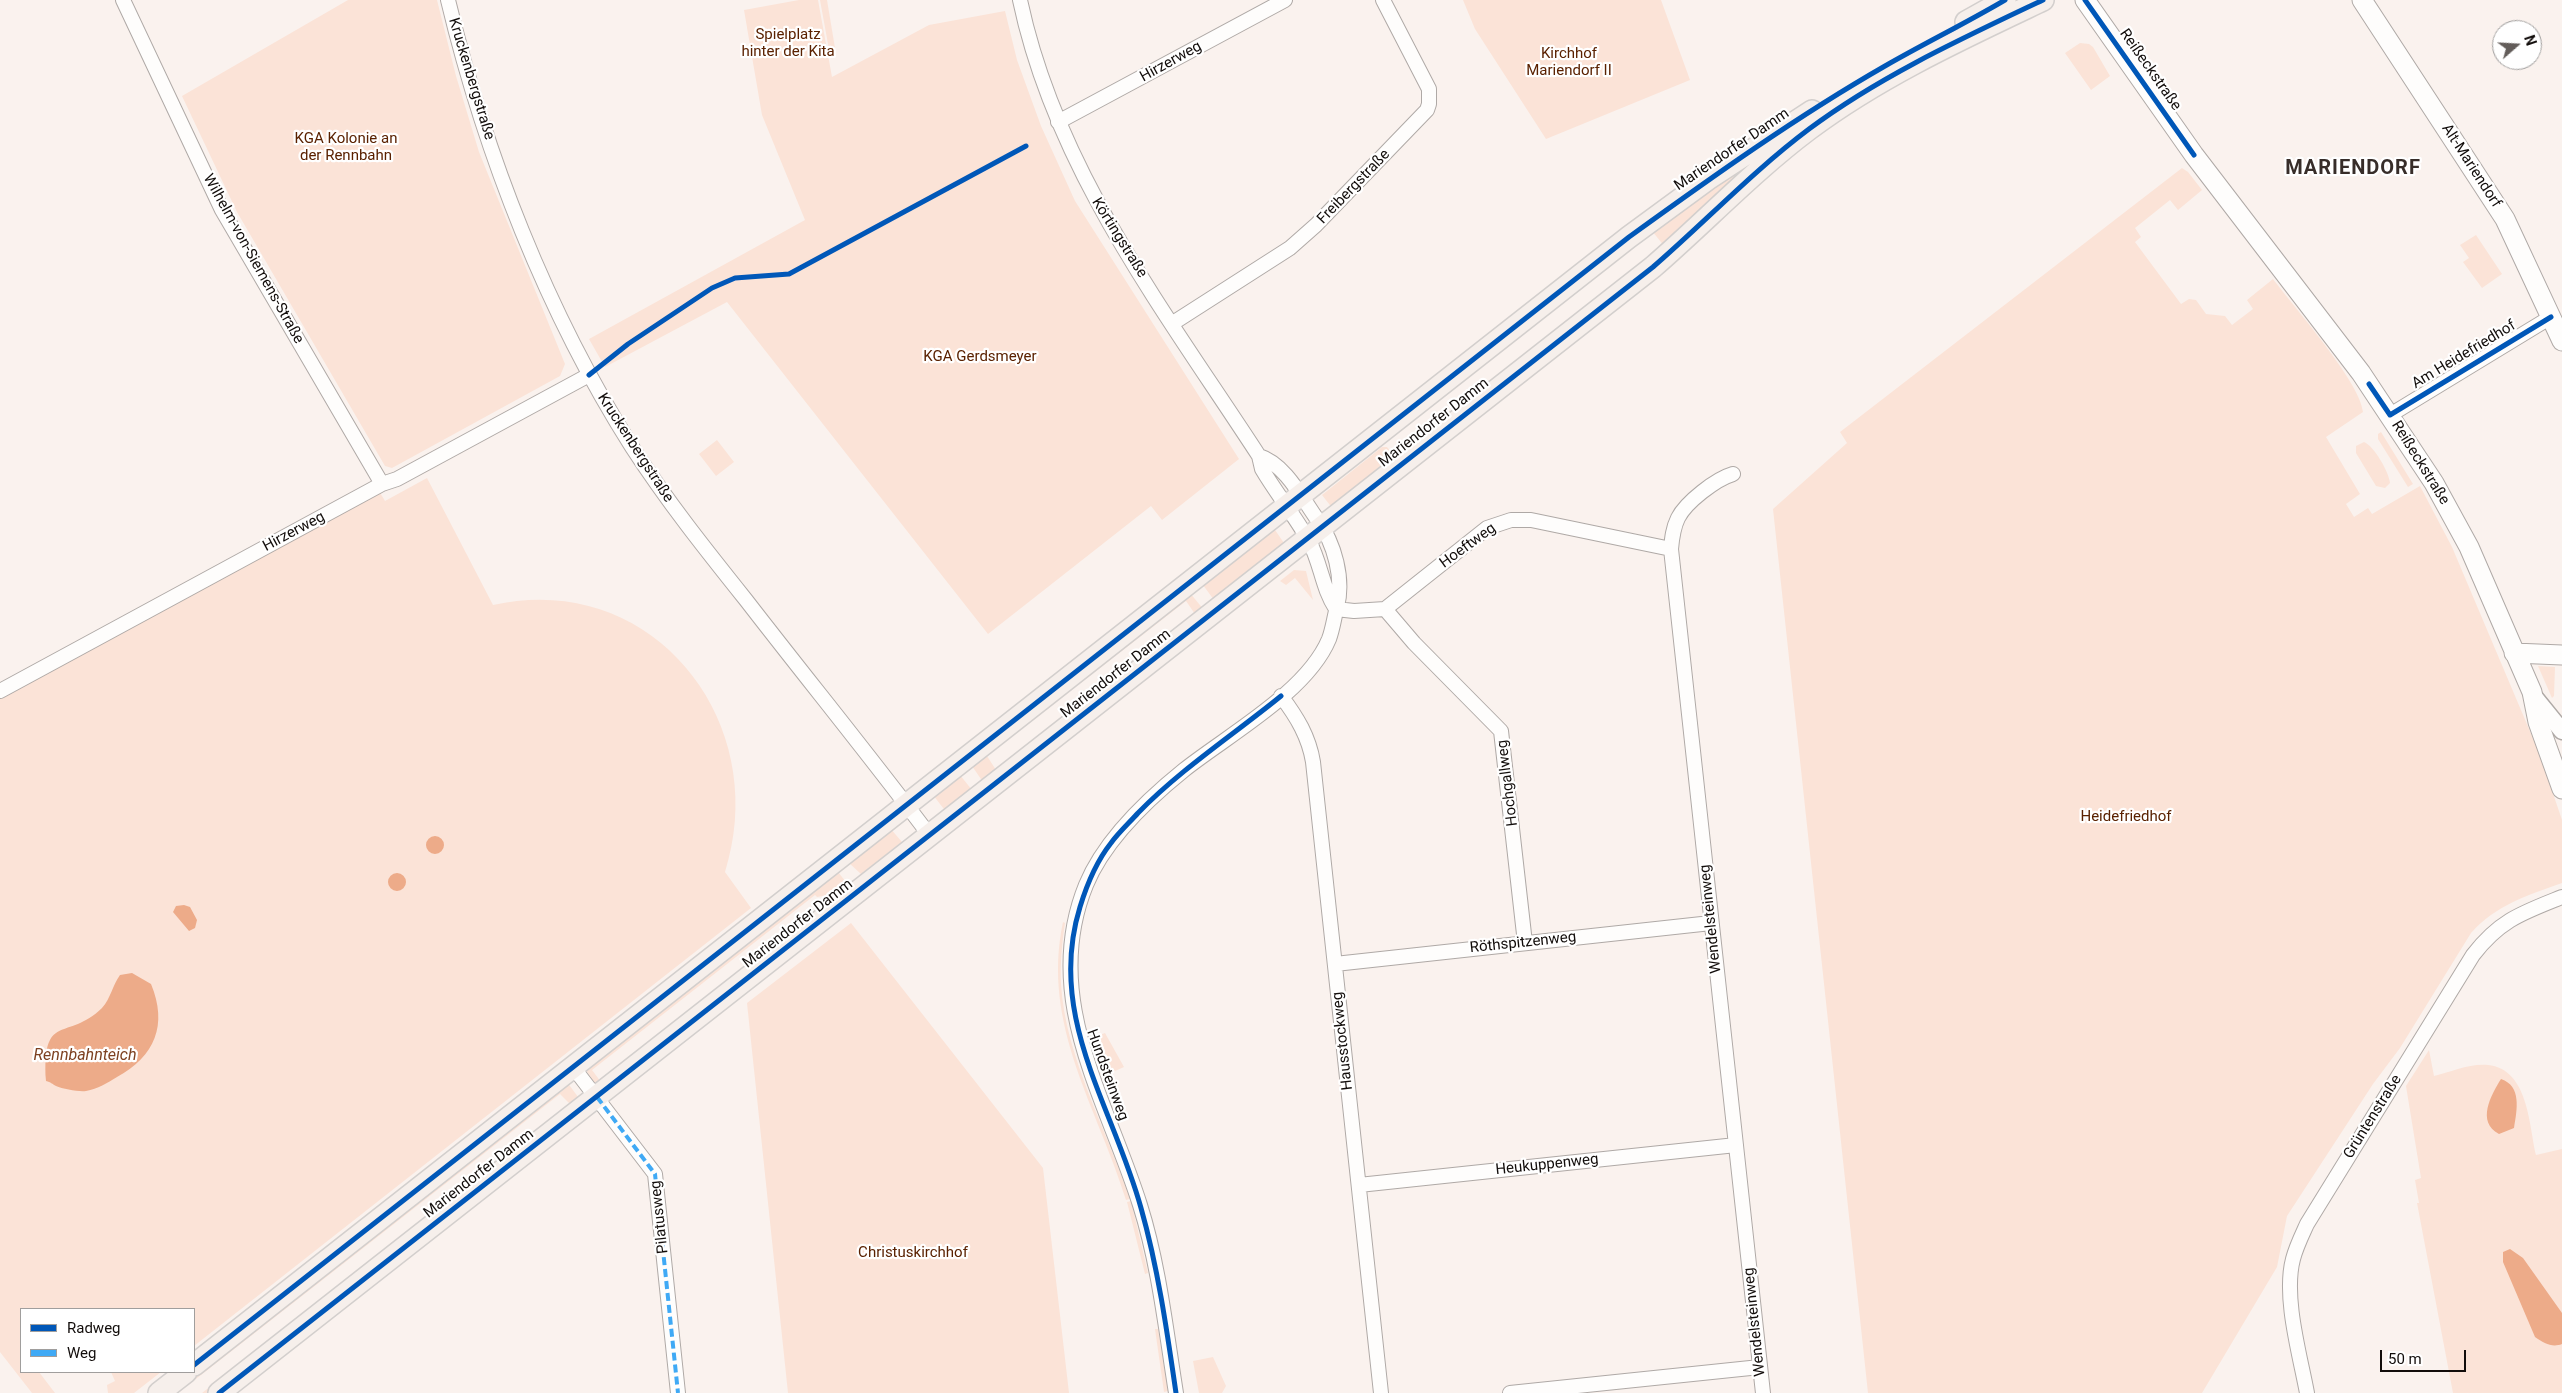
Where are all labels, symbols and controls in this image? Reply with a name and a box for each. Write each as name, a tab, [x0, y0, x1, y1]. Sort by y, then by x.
street label: Kruckenbergstraße	[444, 16, 498, 142]
north arrow	[2492, 20, 2542, 70]
park label: Spielplatz hinter der Kita	[741, 26, 835, 61]
street label: Reißeckstraße	[2115, 26, 2185, 114]
text: N	[2521, 33, 2539, 48]
street label: Hirzerweg	[1137, 38, 1205, 86]
park label: Kirchhof Mariendorf II	[1526, 45, 1612, 80]
street label: Mariendorfer Damm	[1671, 105, 1793, 195]
street label: Alt-Mariendorf	[2437, 121, 2505, 211]
park label: KGA Kolonie an der Rennbahn	[295, 130, 397, 165]
street label: Freibergstraße	[1314, 146, 1394, 228]
district label: MARIENDORF	[2284, 157, 2422, 181]
street label: Wilhelm-von-Siemens-Straße	[199, 171, 307, 347]
street label: Körtingstraße	[1087, 195, 1151, 281]
street label: Am Heidefriedhof	[2409, 317, 2519, 393]
park label: KGA Gerdsmeyer	[923, 348, 1037, 366]
street label: Mariendorfer Damm	[1375, 374, 1493, 472]
street label: Kruckenbergstraße	[593, 390, 677, 506]
street label: Reißeckstraße	[2387, 418, 2453, 508]
street label: Hirzerweg	[260, 508, 328, 556]
street label: Hoeftweg	[1436, 520, 1500, 572]
street label: Mariendorfer Damm	[1057, 625, 1175, 723]
street label: Hochgallweg	[1494, 739, 1522, 827]
park label: Heidefriedhof	[2080, 808, 2172, 826]
street label: Wendelsteinweg	[1696, 864, 1726, 974]
street label: Mariendorfer Damm	[739, 875, 857, 973]
street label: Röthspitzenweg	[1469, 928, 1577, 958]
street label: Hausstockweg	[1329, 991, 1357, 1091]
street label: Hundsteinweg	[1082, 1027, 1132, 1123]
water label: Rennbahnteich	[34, 1046, 136, 1066]
street label: Grüntenstraße	[2340, 1072, 2406, 1162]
street label: Mariendorfer Damm	[420, 1125, 538, 1223]
street label: Heukuppenweg	[1495, 1151, 1599, 1179]
street label: Pilatusweg	[647, 1180, 673, 1254]
park label: Christuskirchhof	[858, 1244, 968, 1262]
street label: Wendelsteinweg	[1740, 1267, 1770, 1377]
legend	[20, 1308, 195, 1373]
text: Radweg	[67, 1319, 121, 1337]
scale bar	[2382, 1340, 2468, 1372]
text: Weg	[67, 1344, 96, 1362]
text: 50 m	[2388, 1350, 2422, 1368]

